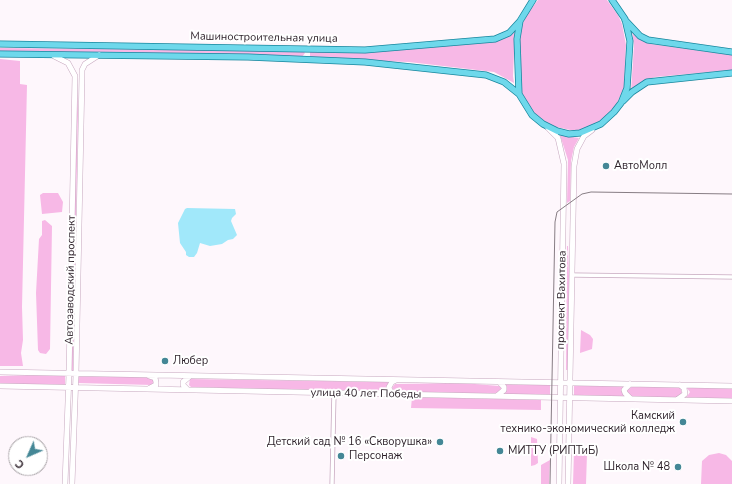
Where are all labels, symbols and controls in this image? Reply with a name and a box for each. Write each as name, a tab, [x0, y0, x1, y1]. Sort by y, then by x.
street label: Машиностроительная улица	[190, 30, 338, 46]
place label: АвтоМолл	[614, 159, 667, 173]
marker: АвтоМолл	[601, 161, 611, 171]
street label: Автозаводский проспект	[63, 215, 79, 345]
street label: проспект Вахитова	[555, 250, 569, 350]
place label: Любер	[173, 354, 208, 368]
marker: Любер	[160, 356, 170, 366]
street label: улица 40 лет Победы	[310, 386, 422, 402]
place label: Камский технико-экономический колледж	[501, 409, 675, 435]
marker: Камский технико-экономический колледж	[678, 417, 688, 427]
place label: Детский сад № 16 «Скворушка»	[267, 435, 432, 449]
north arrow	[8, 436, 48, 476]
marker: Детский сад № 16 «Скворушка»	[435, 437, 445, 447]
place label: МИТТУ (РИПТиБ)	[508, 444, 599, 458]
marker: МИТТУ (РИПТиБ)	[495, 446, 505, 456]
place label: Персонаж	[349, 449, 402, 463]
marker: Персонаж	[336, 451, 346, 461]
text: С	[12, 456, 28, 472]
place label: Школа № 48	[604, 460, 670, 474]
marker: Школа № 48	[673, 462, 683, 472]

